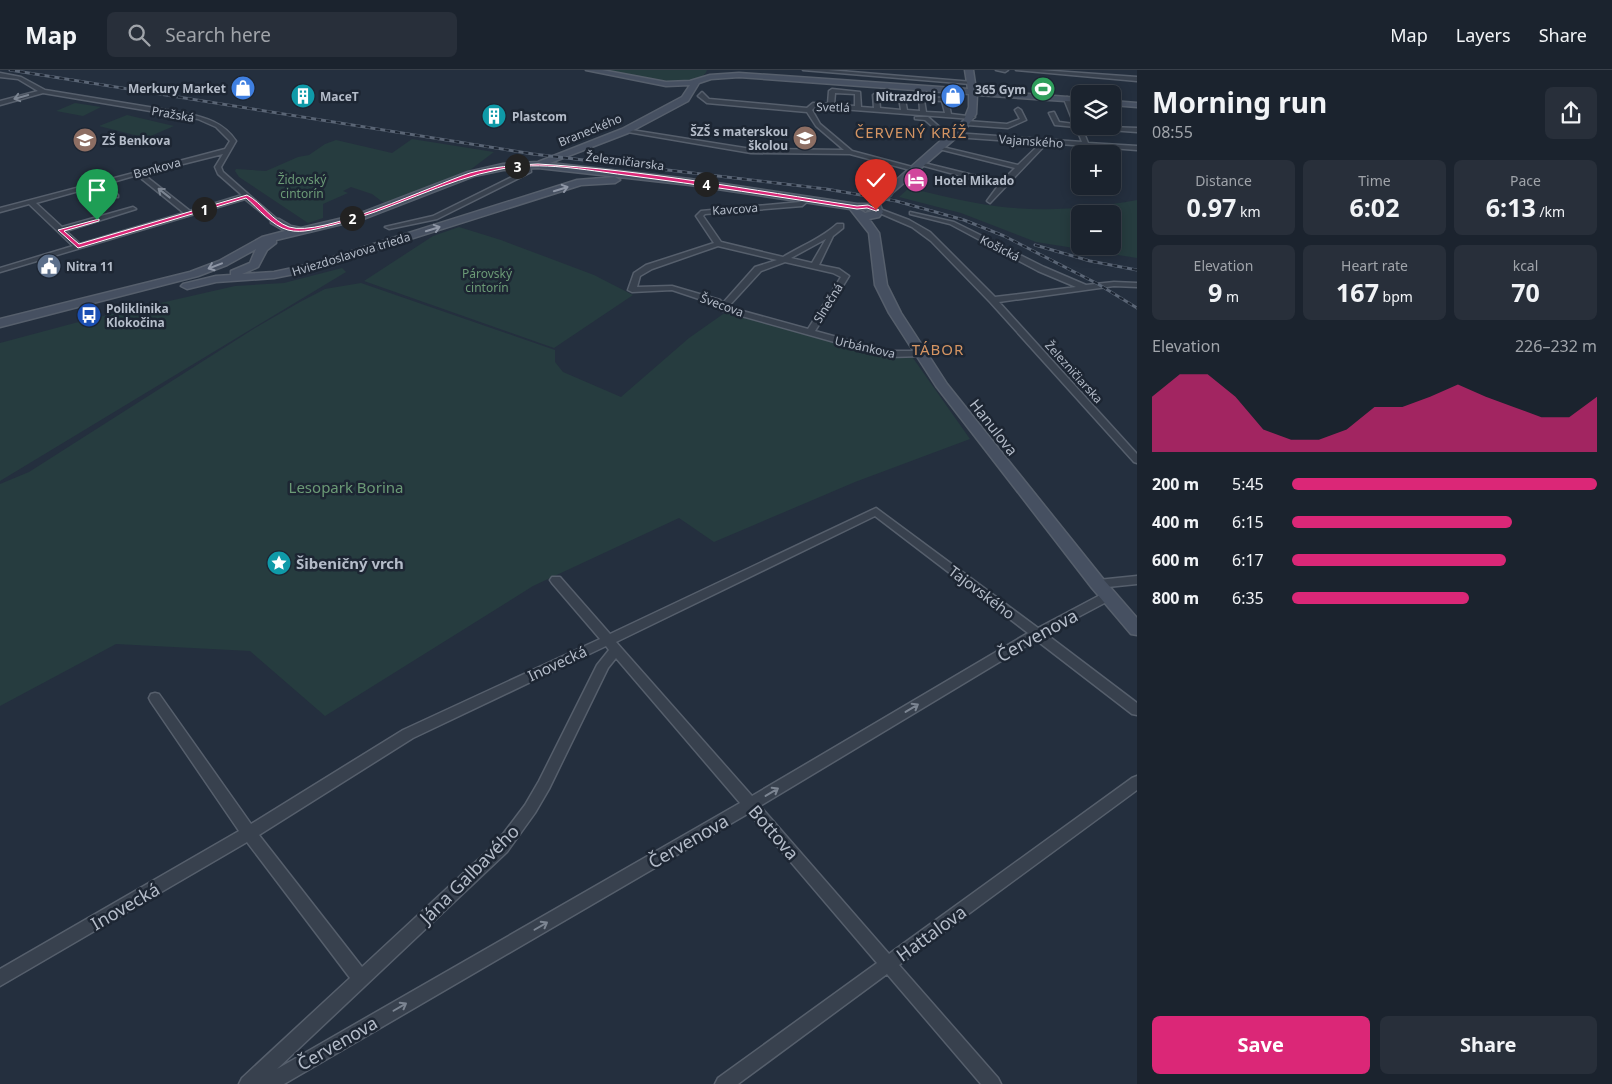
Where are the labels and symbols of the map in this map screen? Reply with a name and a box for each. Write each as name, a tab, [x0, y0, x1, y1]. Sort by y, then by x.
shop icon: Merkury Market	[230, 75, 256, 101]
sports icon: 365 Gym	[1030, 76, 1056, 102]
place label: Merkury Market	[128, 80, 226, 97]
place label: 365 Gym	[975, 81, 1026, 98]
building icon: MaceT	[290, 83, 316, 109]
shop icon: Nitrazdroj	[940, 83, 966, 109]
place label: MaceT	[320, 88, 359, 105]
place label: Nitrazdroj	[875, 88, 936, 105]
one-way arrow	[14, 93, 30, 102]
street label: Svetlá	[816, 98, 850, 116]
street label: Pražská	[150, 102, 196, 126]
building icon: Plastcom	[481, 103, 507, 129]
place label: Plastcom	[512, 108, 567, 125]
street label: Braneckého	[556, 110, 624, 150]
district label: ČERVENÝ KRÍŽ	[855, 122, 967, 142]
place label: ŠZŠ s materskou školou	[690, 123, 788, 154]
school or university icon: ŠZŠ s materskou školou	[792, 125, 818, 151]
school or university icon: ZŠ Benkova	[72, 127, 98, 153]
street label: Vajanského	[998, 130, 1064, 152]
place label: ZŠ Benkova	[102, 132, 170, 149]
street label: Železničiarska	[585, 148, 665, 174]
street label: Benkova	[131, 154, 183, 182]
pin: 3	[504, 154, 530, 178]
pin	[855, 159, 897, 210]
hotel icon: Hotel Mikado	[903, 167, 929, 193]
pin	[76, 169, 118, 220]
park label: Židovský cintorín	[278, 171, 327, 202]
pin: 4	[694, 172, 718, 196]
place label: Hotel Mikado	[934, 172, 1014, 189]
one-way arrow	[553, 183, 569, 193]
one-way arrow	[157, 188, 171, 198]
pin: 1	[192, 196, 216, 222]
street label: Kavcova	[712, 199, 758, 219]
pin: 2	[340, 206, 364, 230]
one-way arrow	[424, 223, 440, 233]
street label: Hviezdoslavova trieda	[290, 228, 412, 280]
street label: Košická	[977, 231, 1023, 265]
public building icon: Nitra 11	[36, 253, 62, 279]
place label: Nitra 11	[66, 258, 114, 275]
one-way arrow	[207, 262, 223, 271]
park label: Párovský cintorín	[462, 265, 513, 296]
street label: Slnečná	[809, 280, 847, 326]
street label: Švecova	[698, 289, 746, 321]
place label: Poliklinika Klokočina	[106, 300, 169, 331]
bus stop icon: Poliklinika Klokočina	[76, 302, 102, 328]
street label: Urbánkova	[833, 332, 897, 362]
street label: Železničiarska	[1041, 337, 1107, 407]
district label: TÁBOR	[912, 339, 964, 359]
street label: Hanulova	[966, 395, 1022, 459]
park label: Lesopark Borina	[289, 477, 403, 497]
place icon: Šibeničný vrch	[266, 550, 292, 576]
place label: Šibeničný vrch	[296, 553, 404, 573]
street label: Tajovského	[945, 561, 1019, 623]
street label: Červenova	[992, 603, 1082, 667]
street label: Inovecká	[524, 641, 590, 685]
one-way arrow	[904, 703, 918, 713]
one-way arrow	[765, 786, 779, 796]
street label: Bottova	[744, 799, 804, 865]
street label: Červenova	[643, 808, 733, 874]
street label: Jána Galbavého	[413, 819, 524, 930]
street label: Inovecká	[86, 877, 164, 935]
street label: Hattalova	[891, 900, 971, 966]
one-way arrow	[533, 920, 547, 930]
one-way arrow	[392, 1002, 407, 1011]
street label: Červenova	[292, 1010, 382, 1076]

